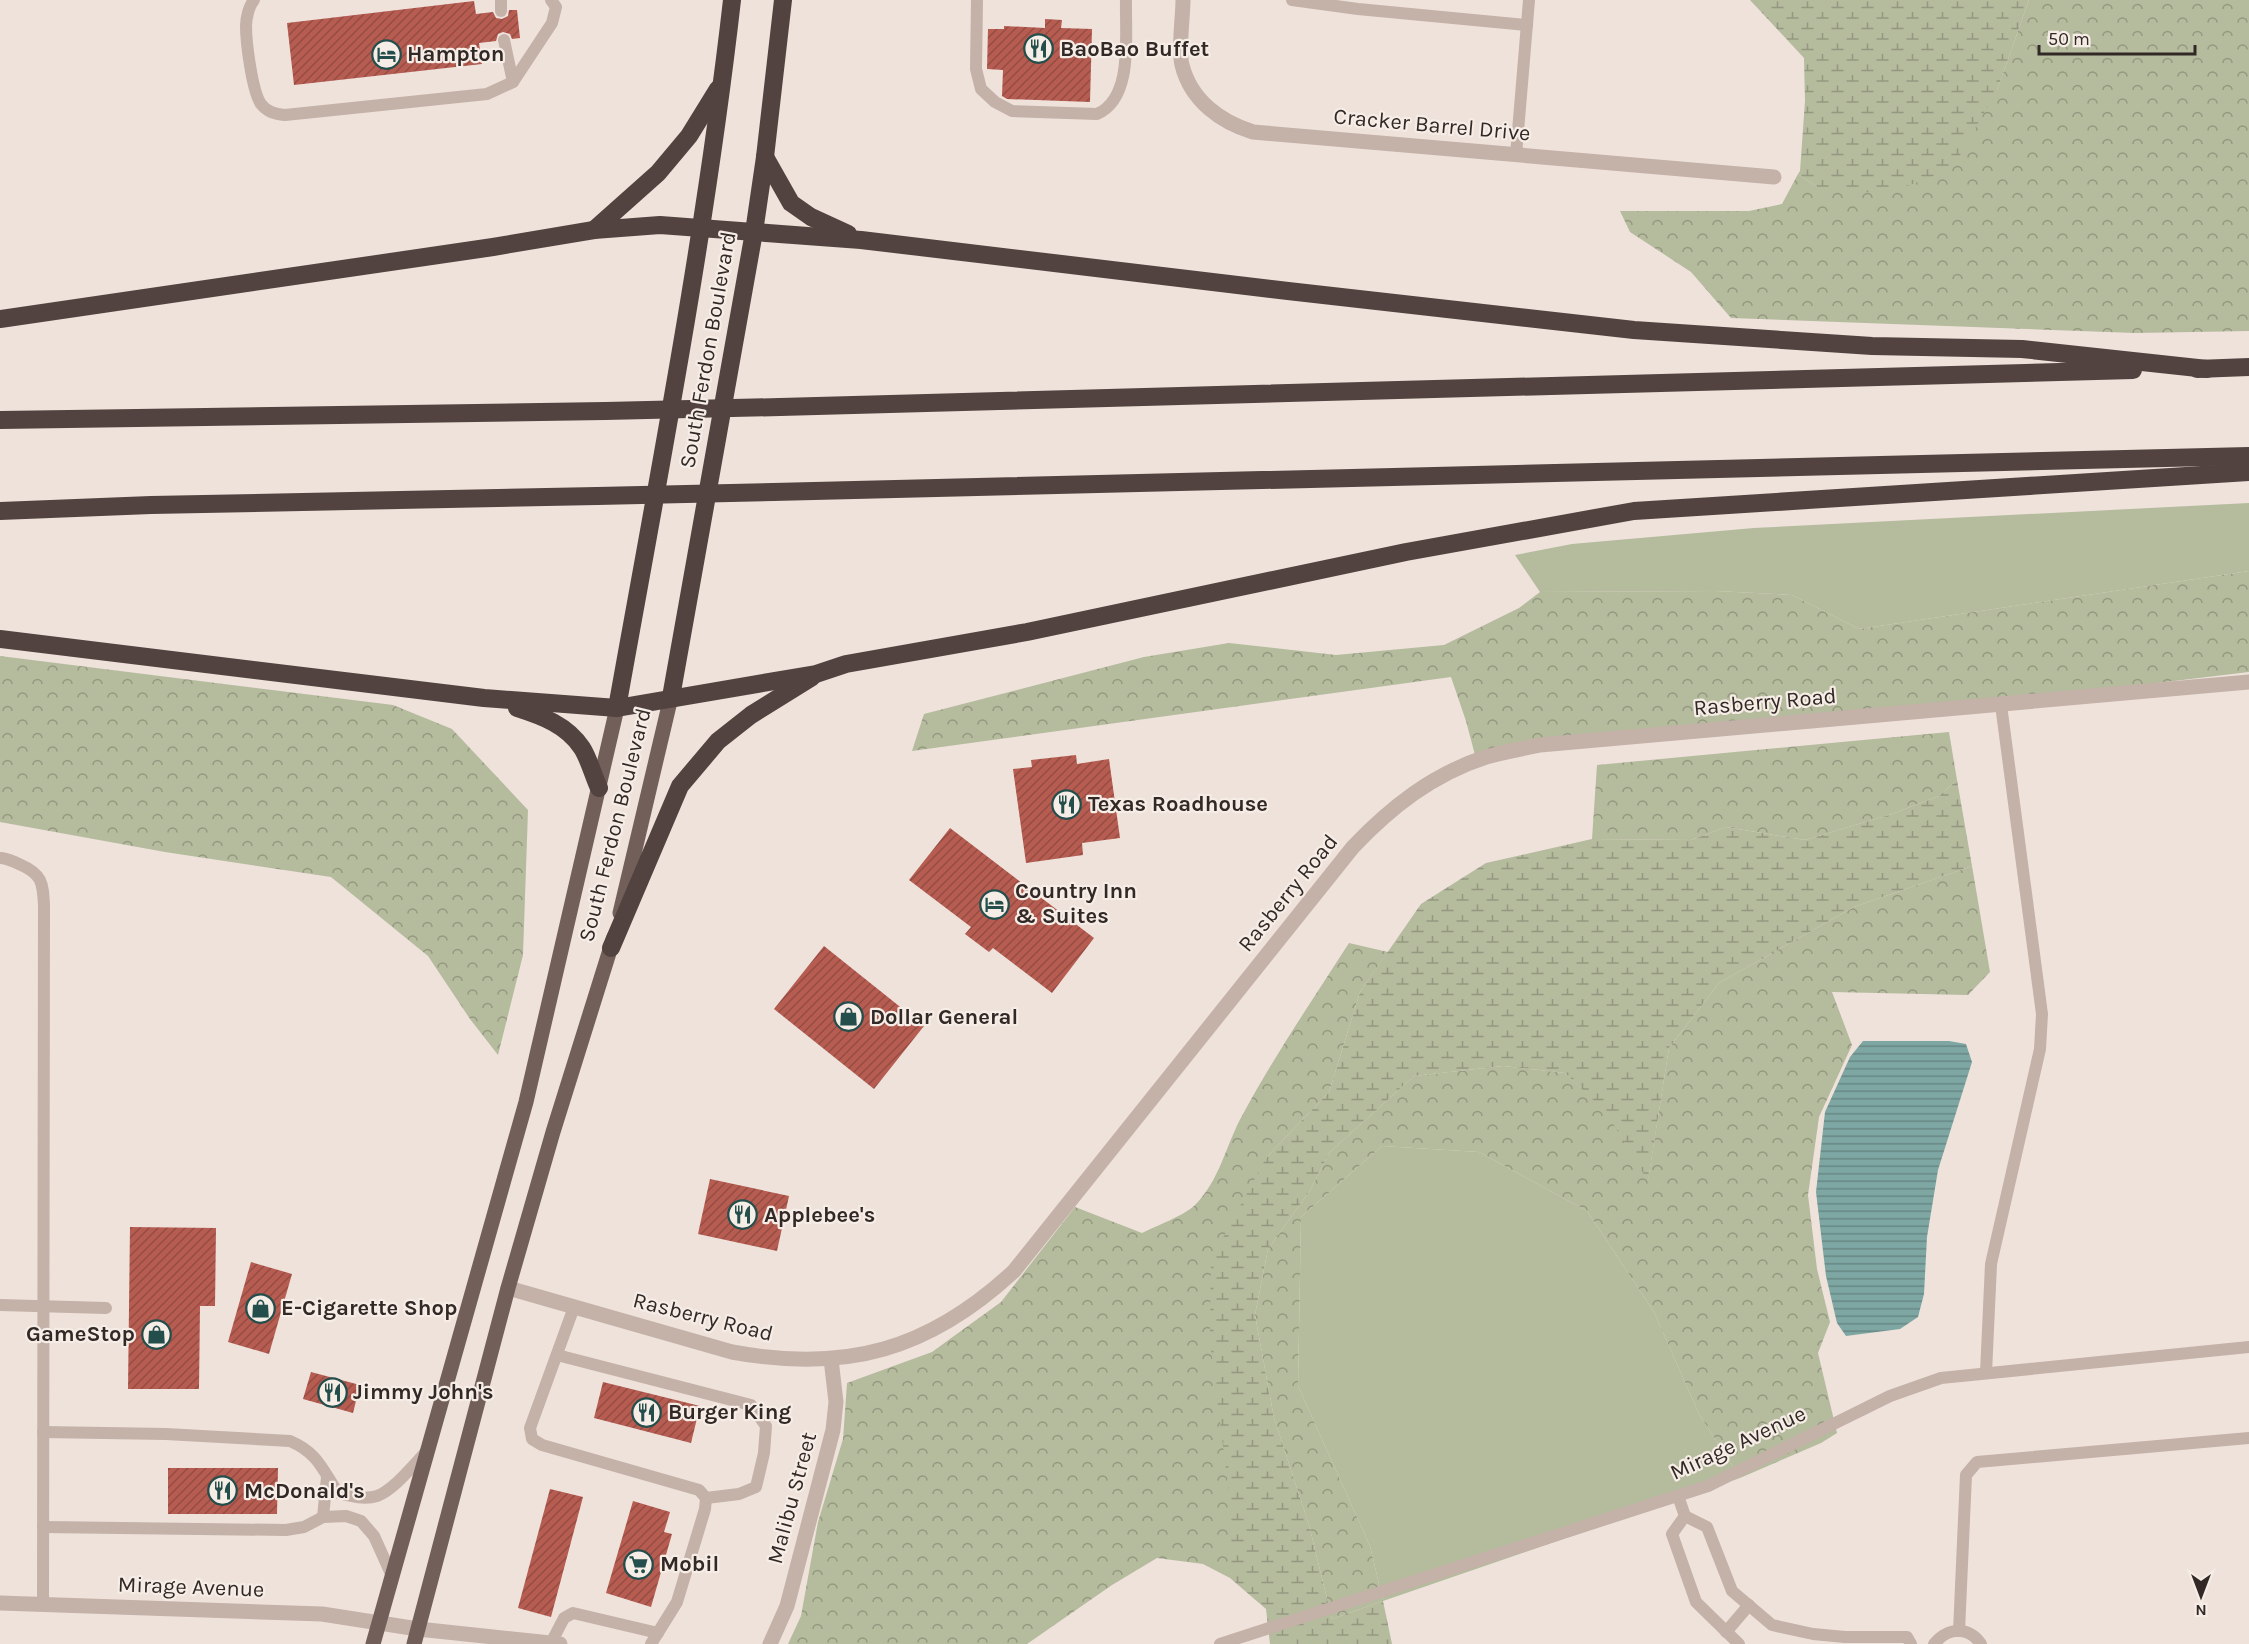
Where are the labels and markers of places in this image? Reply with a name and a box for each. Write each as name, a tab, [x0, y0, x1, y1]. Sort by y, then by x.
restaurant icon: BaoBao Buffet	[1023, 33, 1055, 65]
place label: BaoBao Buffet	[1060, 36, 1210, 62]
hotel icon: Hampton	[370, 38, 402, 70]
place label: Hampton	[407, 41, 505, 67]
restaurant icon: Texas Roadhouse	[1051, 788, 1083, 820]
place label: Texas Roadhouse	[1088, 791, 1268, 817]
place label: Country Inn & Suites	[1015, 878, 1137, 929]
hotel icon: Country Inn & Suites	[978, 888, 1010, 920]
shop icon: Dollar General	[833, 1001, 865, 1033]
place label: Dollar General	[870, 1004, 1018, 1030]
restaurant icon: Applebee's	[727, 1199, 759, 1231]
place label: Applebee's	[764, 1202, 875, 1228]
shop icon: E-Cigarette Shop	[244, 1292, 276, 1324]
place label: E-Cigarette Shop	[281, 1295, 457, 1321]
shop icon: GameStop	[140, 1318, 172, 1350]
place label: GameStop	[26, 1321, 135, 1347]
restaurant icon: Jimmy John's	[316, 1376, 348, 1408]
place label: Jimmy John's	[353, 1379, 494, 1405]
restaurant icon: Burger King	[631, 1396, 663, 1428]
place label: Burger King	[668, 1399, 791, 1425]
restaurant icon: McDonald's	[207, 1475, 239, 1507]
place label: McDonald's	[244, 1478, 365, 1504]
supermarket icon: Mobil	[623, 1548, 655, 1580]
place label: Mobil	[660, 1551, 719, 1577]

